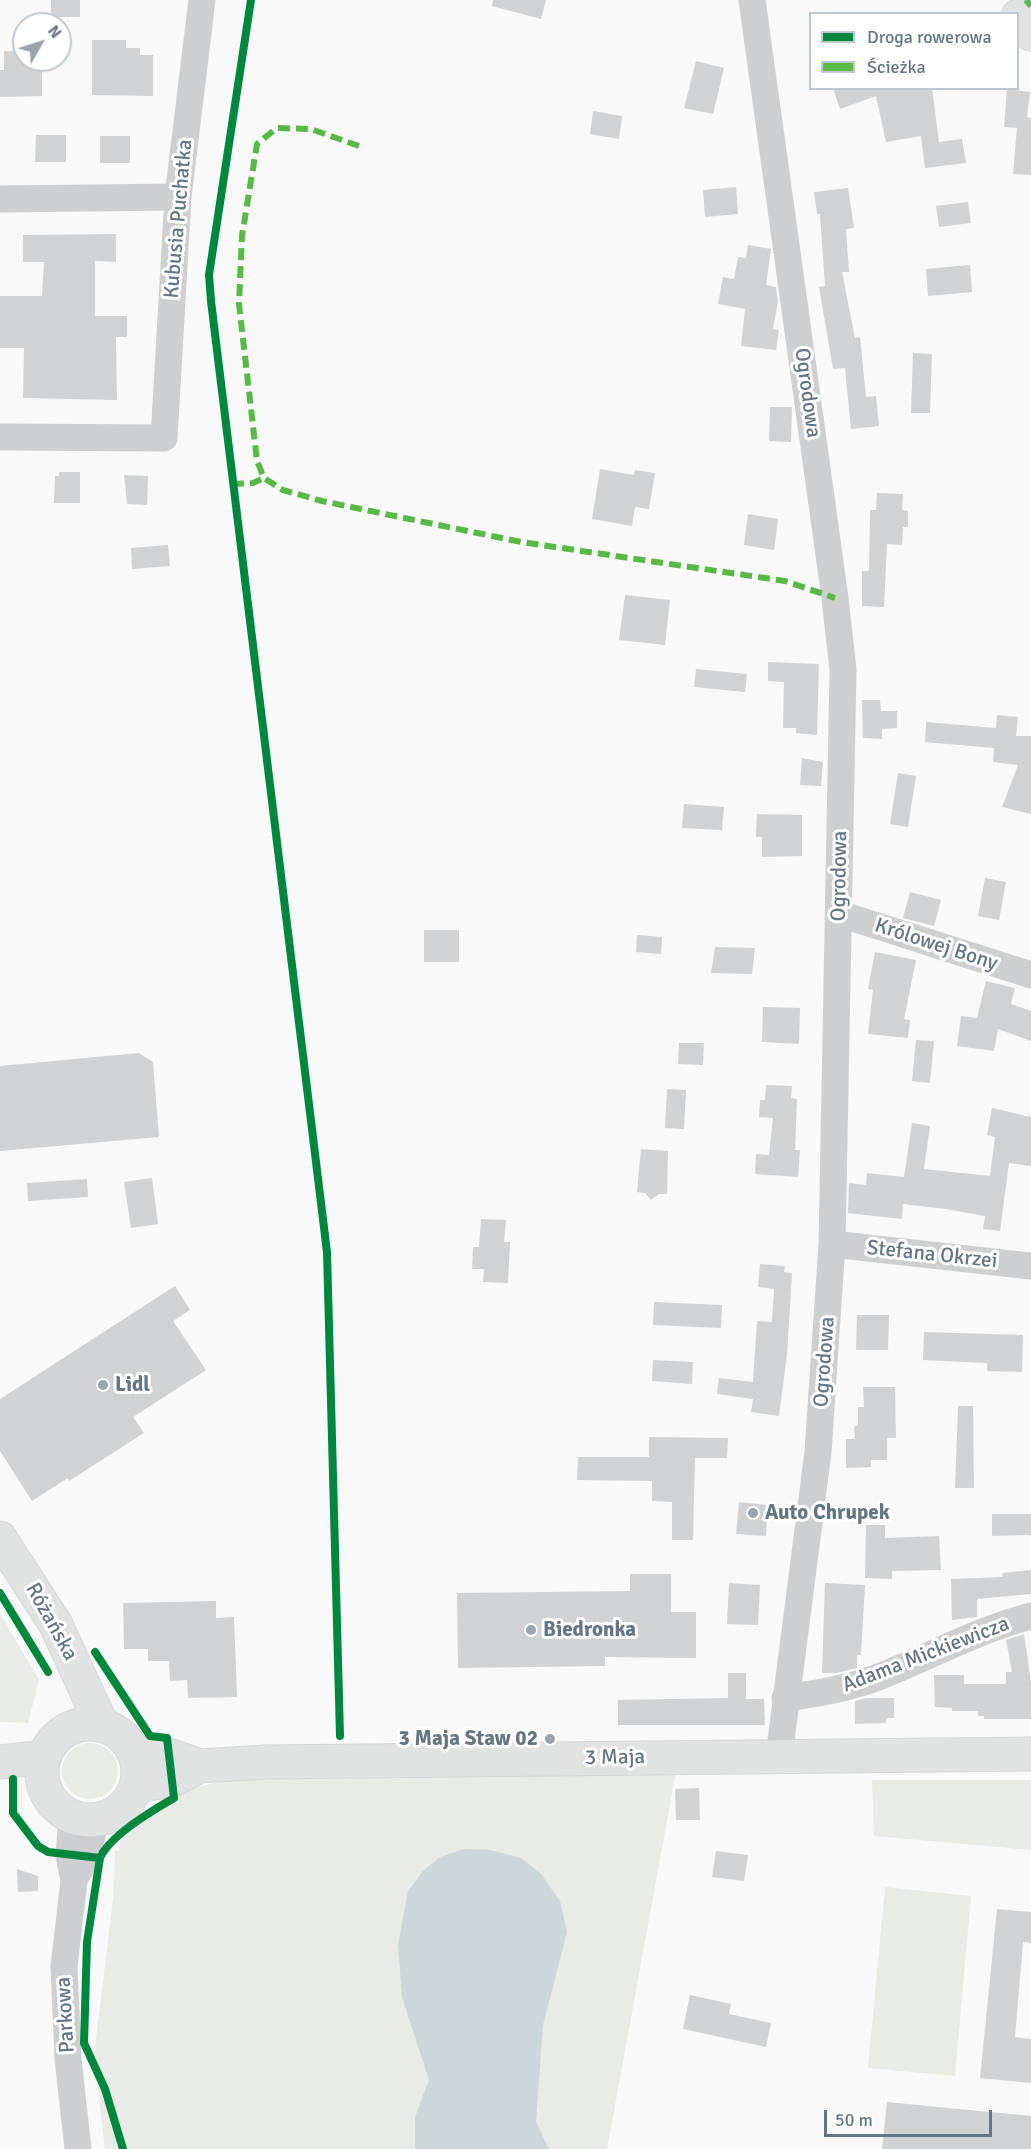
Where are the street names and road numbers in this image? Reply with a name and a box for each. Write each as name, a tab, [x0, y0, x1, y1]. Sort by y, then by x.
street label: Kubusia Puchatka	[159, 138, 199, 300]
street label: Ogrodowa	[788, 346, 826, 440]
street label: Ogrodowa	[827, 830, 853, 922]
street label: Królowej Bony	[871, 913, 1001, 977]
street label: Stefana Okrzei	[865, 1236, 999, 1274]
street label: Ogrodowa	[809, 1316, 841, 1408]
street label: Różańska	[19, 1579, 83, 1665]
street label: Adama Mickiewicza	[839, 1612, 1013, 1698]
street label: 3 Maja	[585, 1745, 645, 1771]
street label: Parkowa	[51, 1976, 81, 2054]

